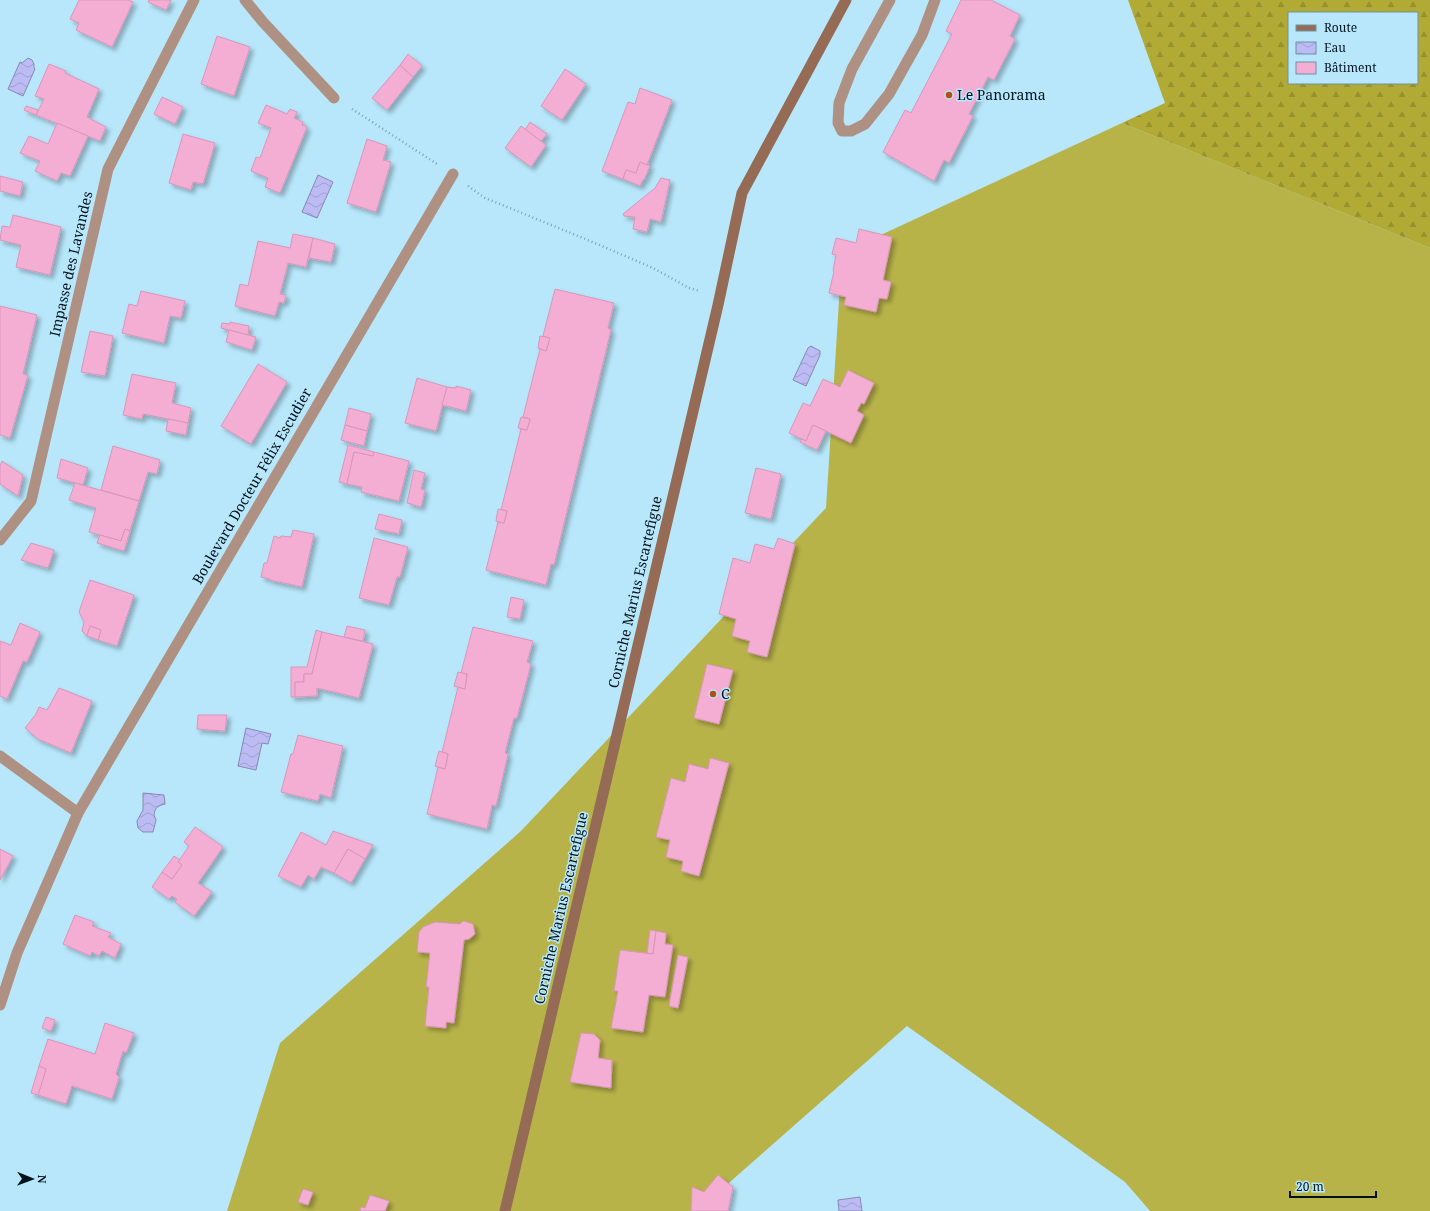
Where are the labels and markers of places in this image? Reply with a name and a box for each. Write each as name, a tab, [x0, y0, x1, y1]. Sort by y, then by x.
place label: Le Panorama	[957, 85, 1046, 104]
marker: Le Panorama	[944, 90, 954, 100]
place label: C	[721, 684, 730, 703]
marker: C	[708, 689, 718, 699]

